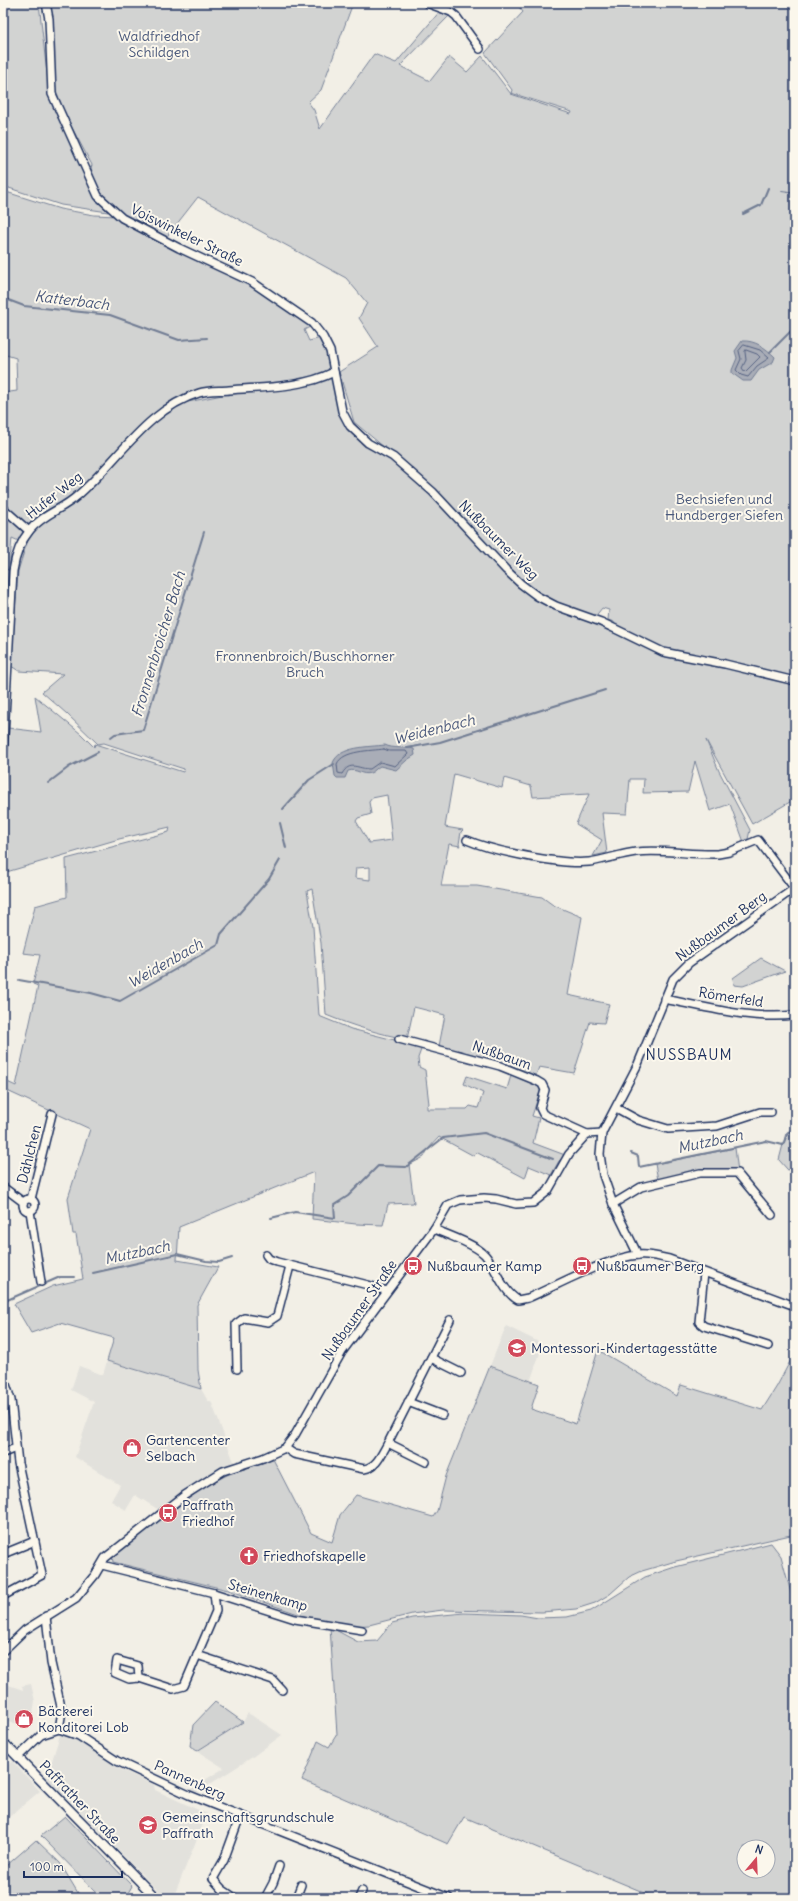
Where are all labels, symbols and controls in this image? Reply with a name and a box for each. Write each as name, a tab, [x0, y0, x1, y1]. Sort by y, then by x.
park label: Waldfriedhof Schildgen	[118, 27, 200, 61]
street label: Voiswinkeler Straße	[128, 200, 246, 270]
water label: Katterbach	[34, 286, 111, 314]
street label: Hufer Weg	[22, 467, 86, 523]
park label: Bechsiefen und Hundberger Siefen	[665, 490, 783, 524]
street label: Nußbaumer Weg	[455, 496, 543, 584]
water label: Fronnenbroicher Bach	[127, 569, 189, 719]
park label: Fronnenbroich/Buschhorner Bruch	[215, 647, 395, 681]
water label: Weidenbach	[391, 710, 477, 748]
street label: Nußbaumer Berg	[672, 887, 770, 965]
water label: Weidenbach	[124, 934, 206, 992]
street label: Römerfeld	[697, 983, 765, 1011]
street label: Nußbaum	[470, 1036, 534, 1074]
district label: NUSSBAUM	[645, 1045, 733, 1064]
street label: Dählchen	[13, 1123, 45, 1185]
water label: Mutzbach	[676, 1125, 745, 1157]
water label: Mutzbach	[103, 1236, 172, 1268]
bus stop icon: Nußbaumer Kamp	[402, 1255, 424, 1277]
bus stop icon: Nußbaumer Berg	[571, 1255, 593, 1277]
street label: Nußbaumer Straße	[317, 1256, 401, 1364]
place label: Nußbaumer Kamp	[427, 1257, 542, 1275]
place label: Nußbaumer Berg	[596, 1257, 704, 1275]
school or university icon: Montessori-Kindertagesstätte	[506, 1337, 528, 1359]
place label: Montessori-Kindertagesstätte	[531, 1339, 717, 1357]
place label: Gartencenter Selbach	[146, 1431, 231, 1465]
shop icon: Gartencenter Selbach	[121, 1437, 143, 1459]
place label: Paffrath Friedhof	[182, 1496, 235, 1530]
bus stop icon: Paffrath Friedhof	[157, 1502, 179, 1524]
church icon: Friedhofskapelle	[238, 1545, 260, 1567]
place label: Friedhofskapelle	[263, 1547, 366, 1565]
street label: Steinenkamp	[226, 1575, 310, 1615]
place label: Bäckerei Konditorei Lob	[38, 1702, 129, 1736]
shop icon: Bäckerei Konditorei Lob	[13, 1708, 35, 1730]
street label: Paffrather Straße	[36, 1756, 124, 1848]
street label: Pannenberg	[151, 1756, 229, 1804]
place label: Gemeinschaftsgrundschule Paffrath	[162, 1808, 334, 1842]
school or university icon: Gemeinschaftsgrundschule Paffrath	[137, 1814, 159, 1836]
north arrow	[736, 1839, 776, 1879]
text: N	[753, 1842, 765, 1857]
scale bar	[24, 1853, 122, 1879]
text: 100 m	[30, 1859, 64, 1874]

